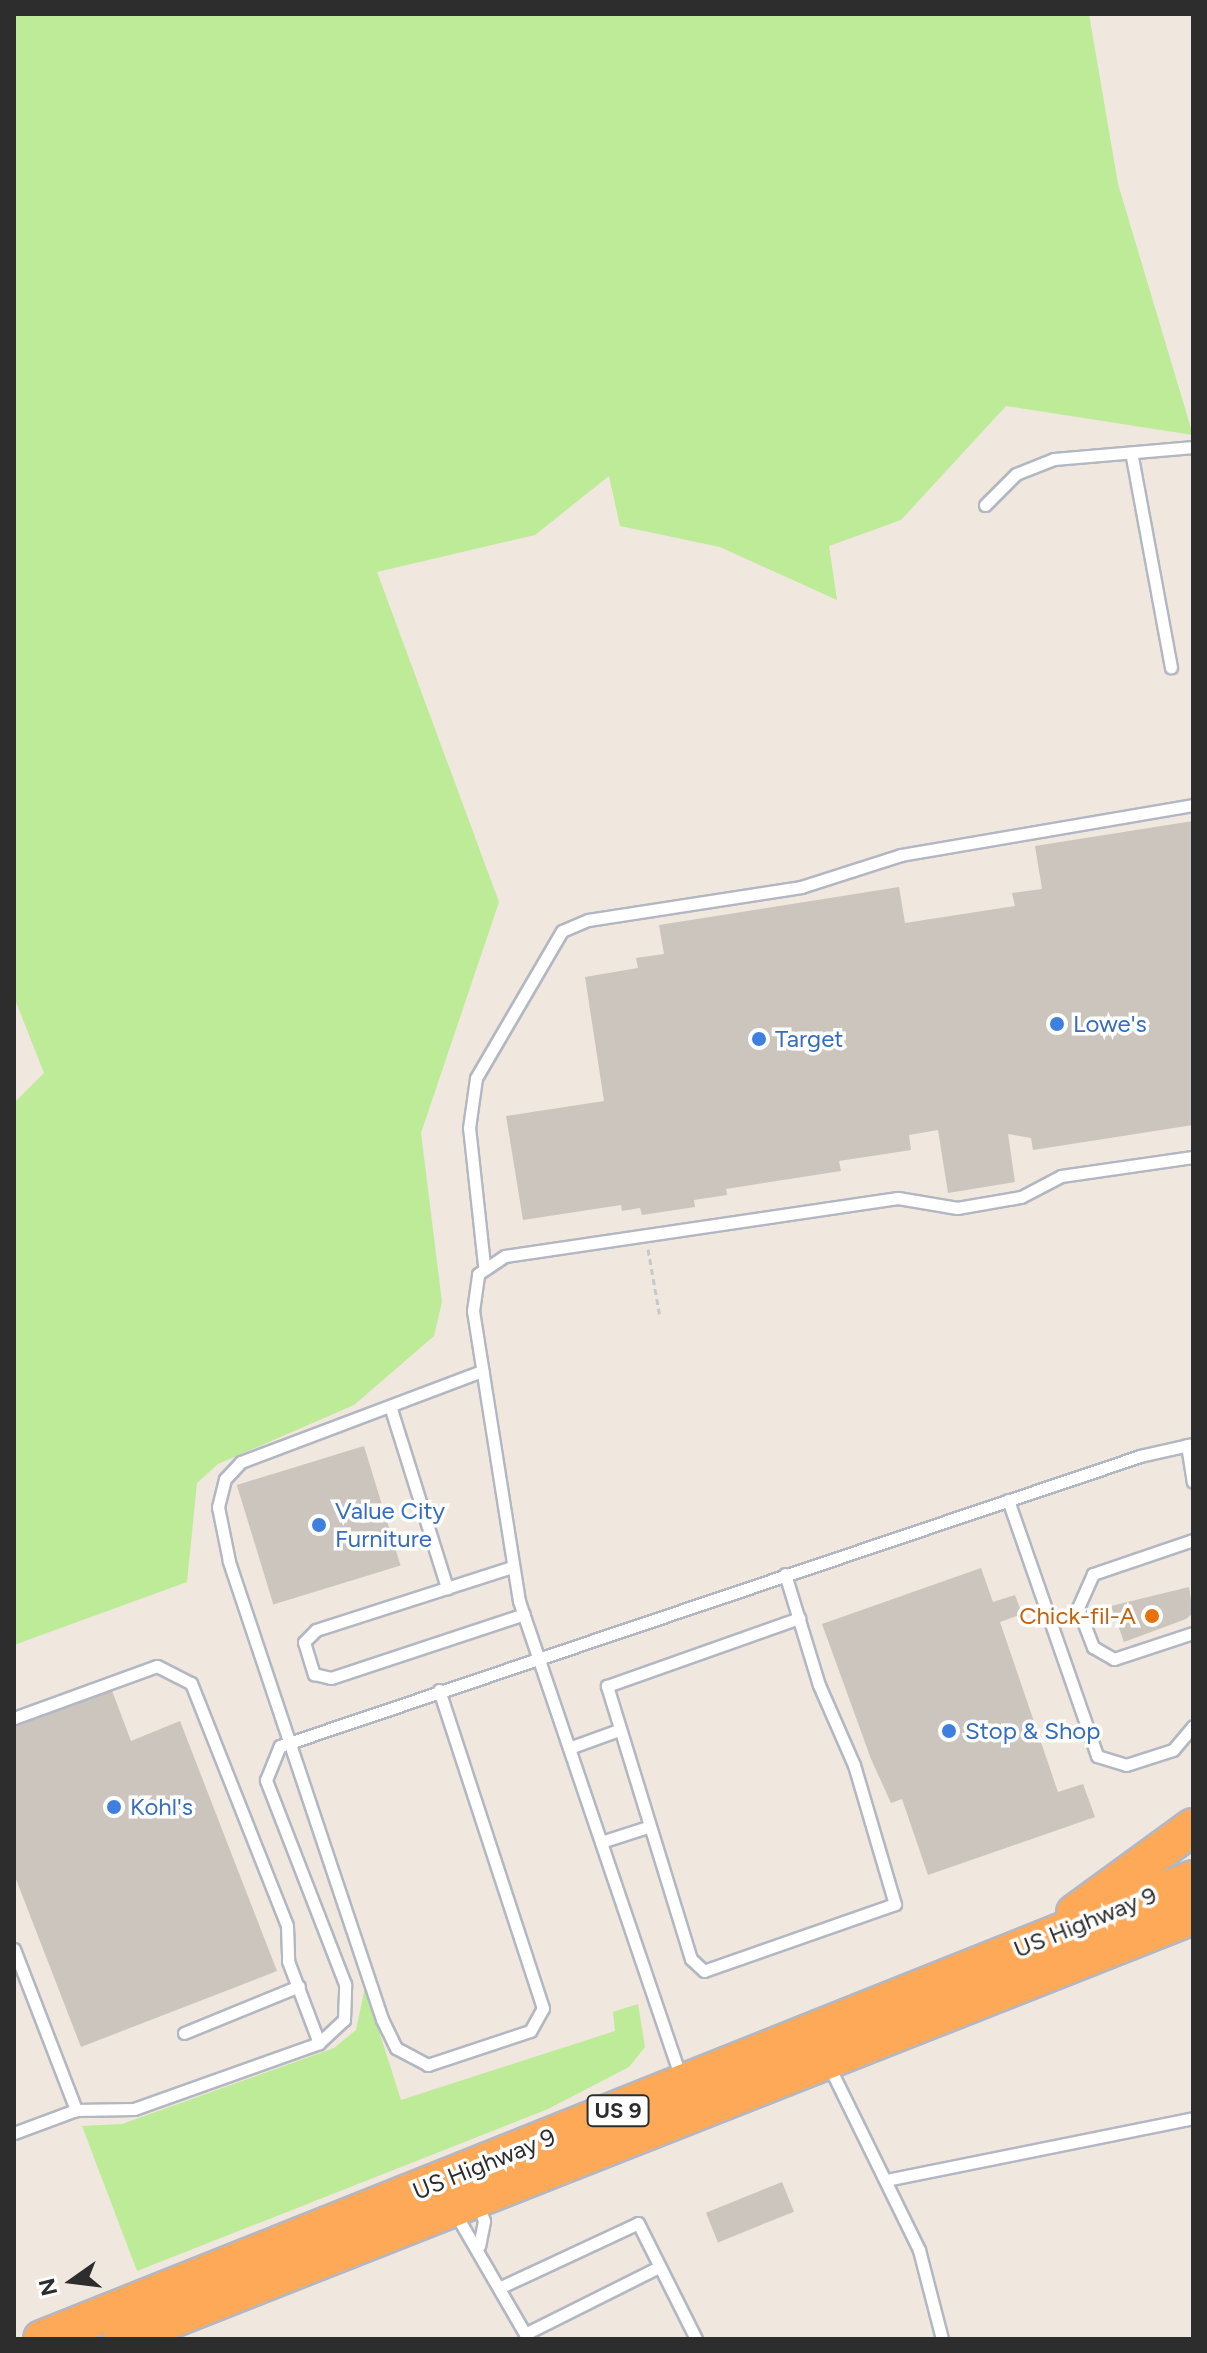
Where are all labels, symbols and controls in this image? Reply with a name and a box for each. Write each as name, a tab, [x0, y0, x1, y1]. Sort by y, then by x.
place label: Lowe's	[1073, 1010, 1147, 1038]
marker: Lowe's	[1048, 1015, 1066, 1033]
place label: Target	[775, 1025, 843, 1053]
marker: Target	[750, 1030, 768, 1048]
place label: Value City Furniture	[335, 1497, 445, 1553]
marker: Value City Furniture	[310, 1516, 328, 1534]
place label: Chick-fil-A	[1019, 1602, 1136, 1630]
marker: Chick-fil-A	[1143, 1607, 1161, 1625]
place label: Stop & Shop	[965, 1717, 1100, 1745]
marker: Stop & Shop	[940, 1722, 958, 1740]
place label: Kohl's	[130, 1793, 193, 1821]
marker: Kohl's	[105, 1798, 123, 1816]
street label: US Highway 9	[1009, 1880, 1161, 1964]
road number: US 9	[586, 2093, 650, 2129]
street label: US Highway 9	[408, 2122, 560, 2206]
north arrow	[32, 2241, 112, 2321]
text: N	[33, 2275, 63, 2298]

